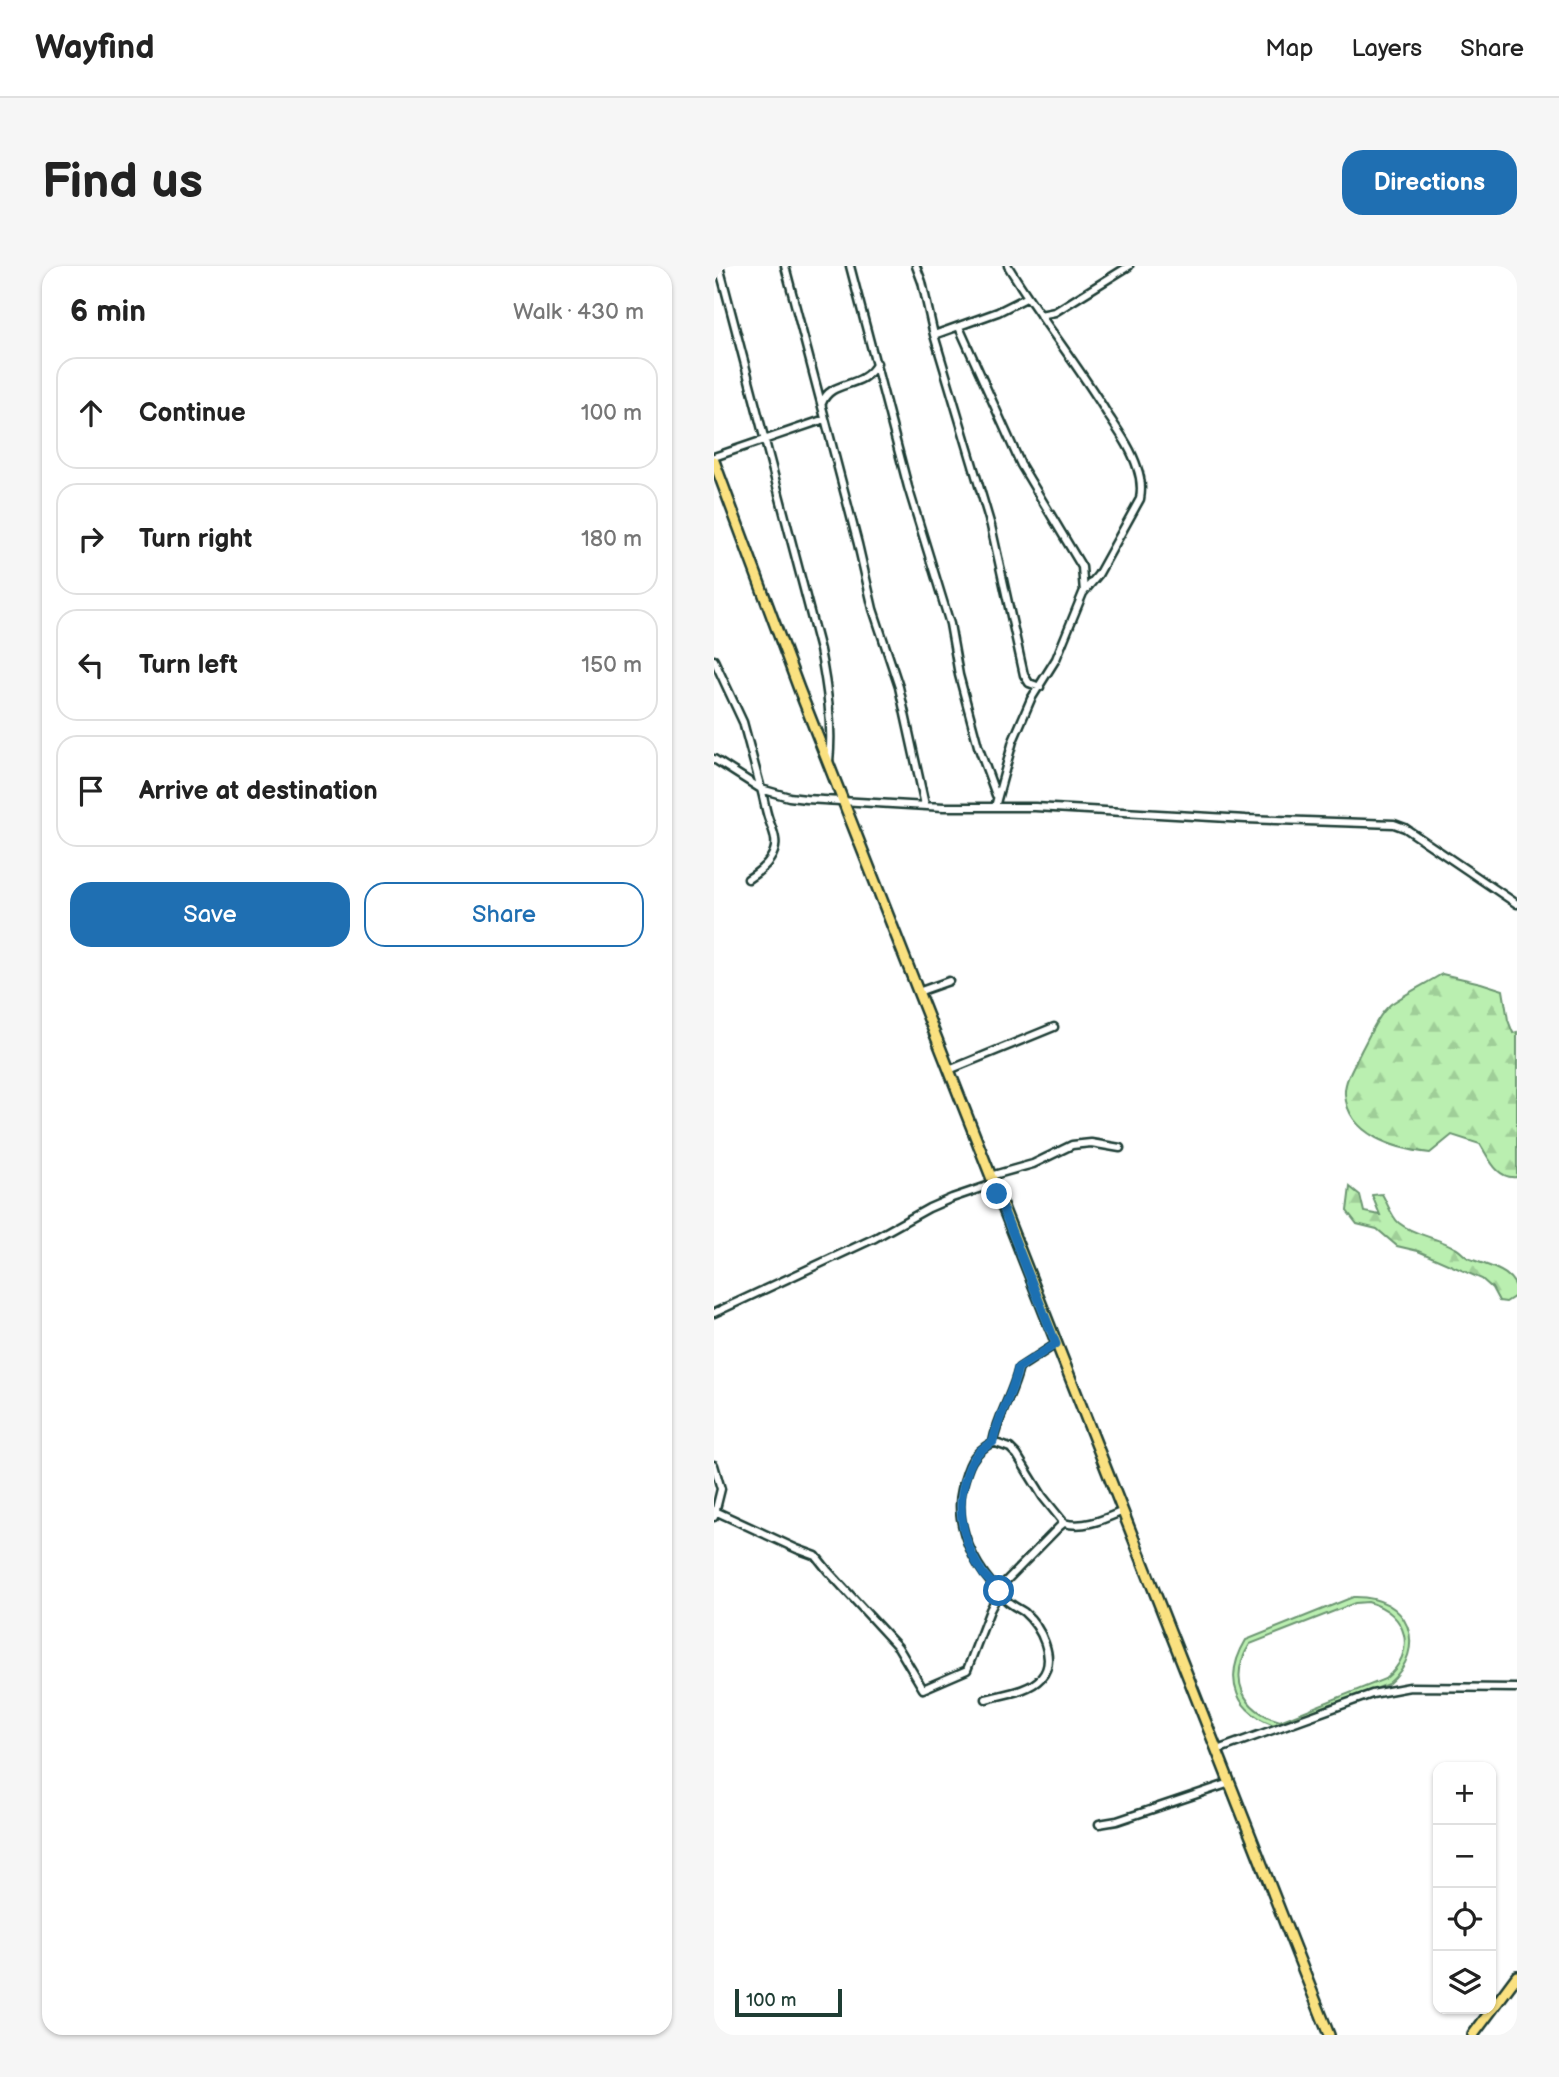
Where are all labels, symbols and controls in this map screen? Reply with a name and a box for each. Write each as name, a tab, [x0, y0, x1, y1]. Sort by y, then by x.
text: Wayfind	[35, 28, 154, 68]
text: Map	[1265, 34, 1313, 63]
text: Layers	[1351, 34, 1422, 63]
text: Share	[1460, 34, 1524, 63]
button: Directions	[1342, 150, 1517, 215]
text: Find us	[42, 153, 203, 212]
text: 6 min	[70, 294, 146, 330]
text: Walk · 430 m	[513, 298, 644, 326]
icon: ahead	[72, 394, 110, 432]
text: Continue	[139, 398, 246, 429]
text: 100 m	[581, 399, 642, 427]
icon: right	[72, 520, 110, 558]
text: Turn right	[139, 524, 252, 555]
text: 180 m	[581, 525, 642, 553]
icon: left	[72, 646, 110, 684]
text: Turn left	[139, 650, 238, 681]
text: 150 m	[581, 651, 642, 679]
icon: arrive	[72, 772, 110, 810]
text: Arrive at destination	[139, 776, 378, 807]
button: Save	[70, 882, 350, 947]
button: Share	[364, 882, 644, 947]
route end	[981, 1178, 1012, 1209]
route start	[983, 1575, 1014, 1606]
map controls	[1433, 1762, 1496, 2014]
button: +	[1433, 1762, 1496, 1825]
button: −	[1433, 1825, 1496, 1888]
button: locate	[1433, 1888, 1496, 1951]
button: layers	[1433, 1951, 1496, 2014]
scale bar	[735, 1986, 842, 2018]
text: 100 m	[746, 1989, 797, 2012]

